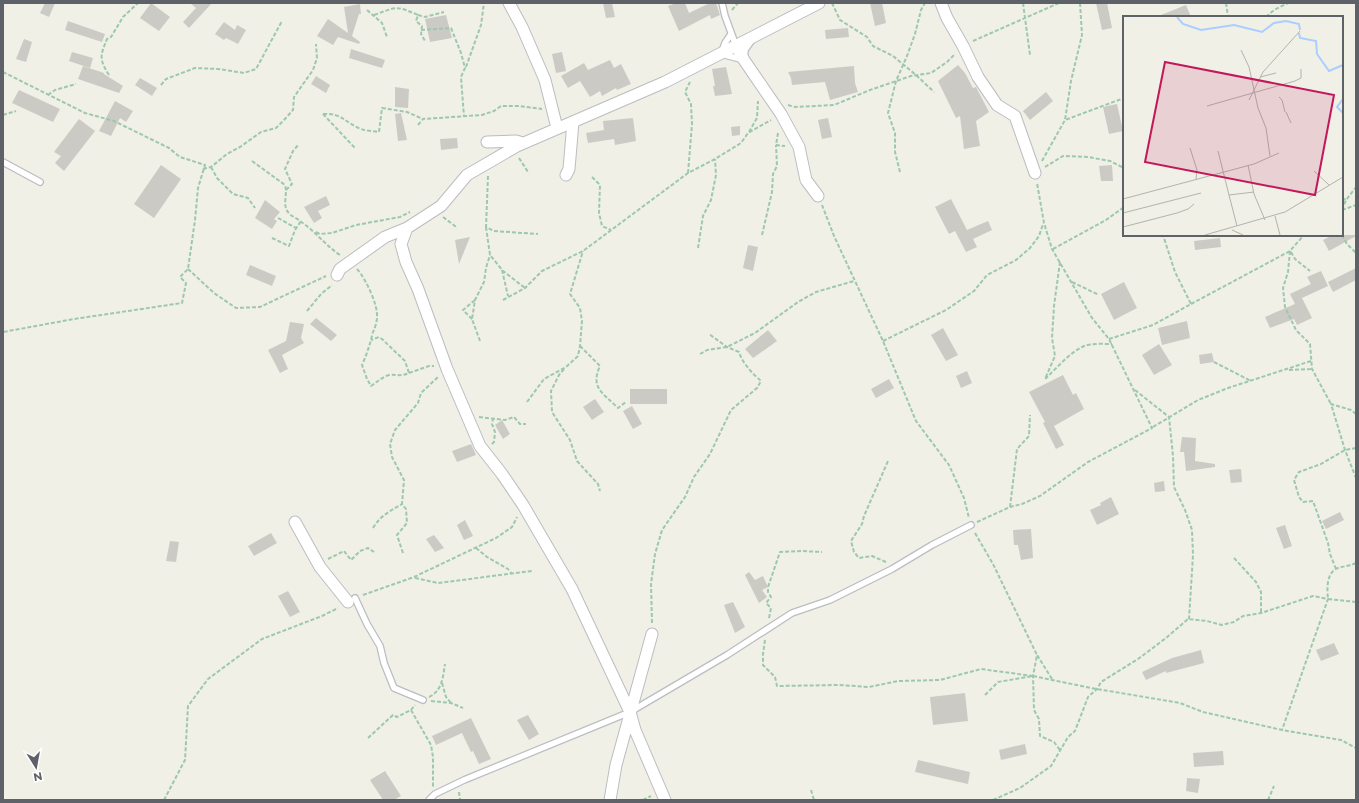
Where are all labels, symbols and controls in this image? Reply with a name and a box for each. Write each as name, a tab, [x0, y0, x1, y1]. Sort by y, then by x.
inset map	[1123, 16, 1343, 236]
north arrow	[16, 747, 56, 787]
text: N	[32, 769, 44, 785]

